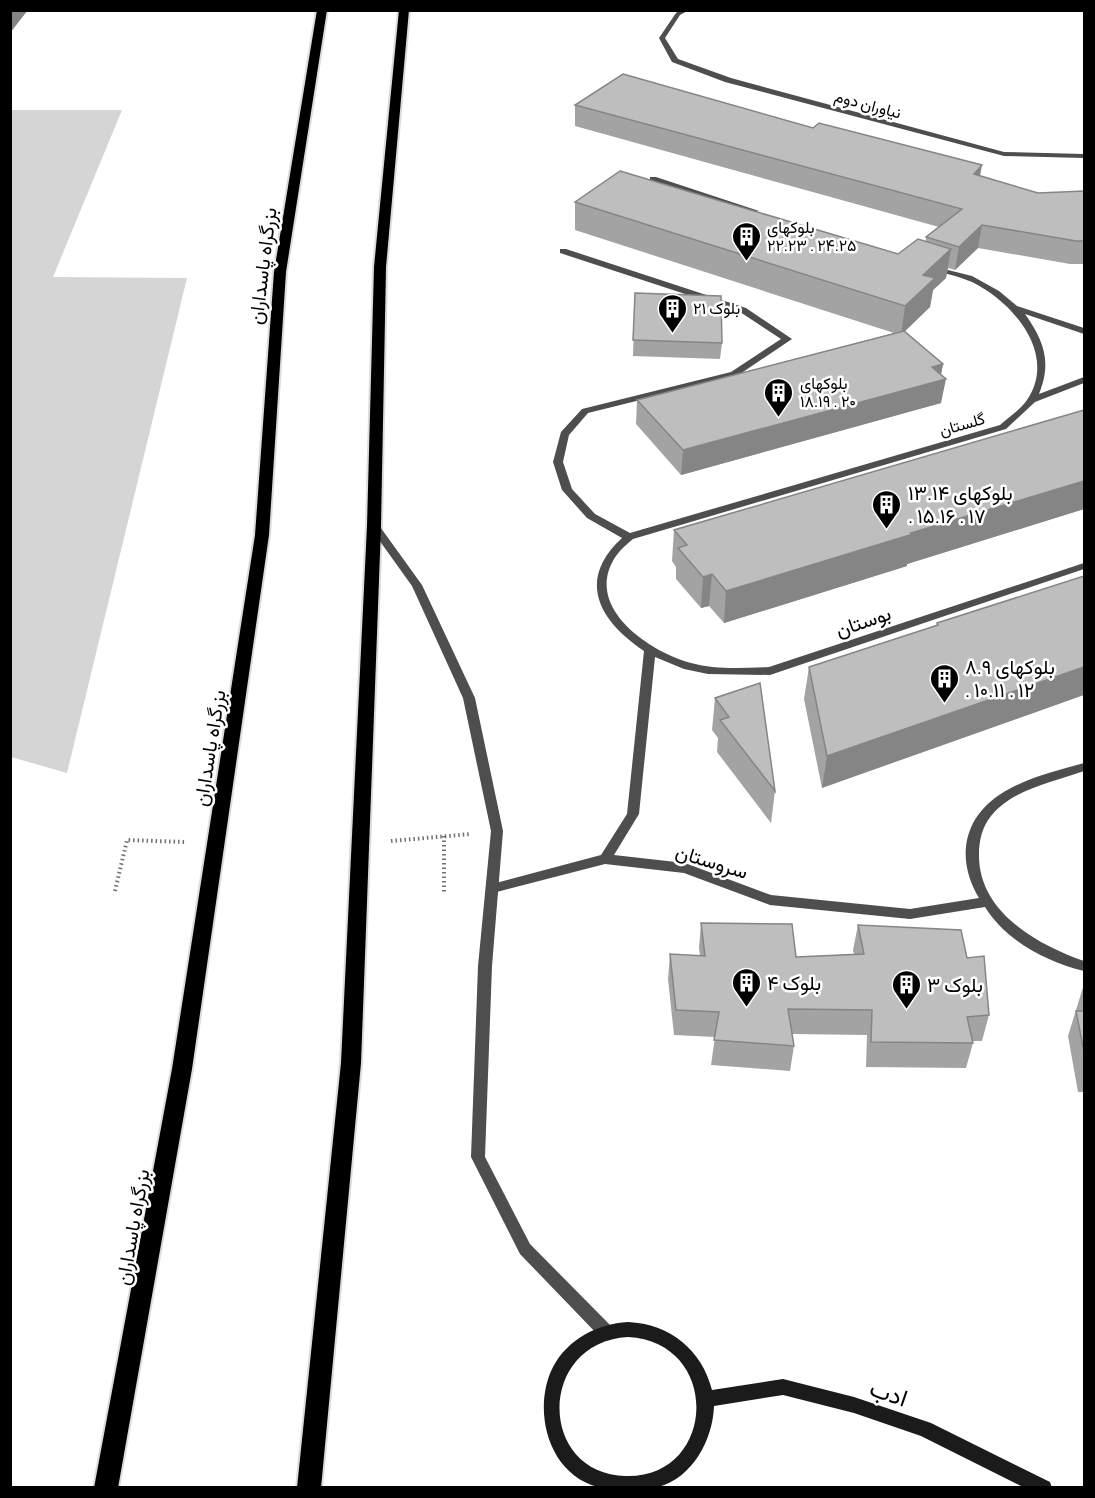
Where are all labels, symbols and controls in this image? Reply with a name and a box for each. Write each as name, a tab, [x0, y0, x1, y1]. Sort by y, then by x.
street label: نیاوران دوم	[832, 85, 904, 123]
street label: بزرگراه پاسداران	[241, 206, 284, 326]
place label: بلوکهای ۲۲.۲۳ . ۲۴.۲۵	[767, 216, 857, 256]
building icon: بلوکهای ۲۲.۲۳ . ۲۴.۲۵	[730, 220, 762, 262]
building icon: بلوک ۲۱	[656, 292, 688, 334]
place label: بلوک ۲۱	[693, 297, 740, 319]
place label: بلوکهای ۱۸.۱۹ . ۲۰	[800, 372, 856, 412]
building icon: بلوکهای ۱۸.۱۹ . ۲۰	[763, 376, 795, 418]
street label: گلستان	[936, 407, 988, 441]
place label: بلوکهای ۱۳.۱۴ . ۱۵.۱۶ . ۱۷	[908, 479, 1013, 529]
building icon: بلوکهای ۱۳.۱۴ . ۱۵.۱۶ . ۱۷	[871, 488, 903, 530]
street label: بوستان	[832, 599, 894, 643]
place label: بلوکهای ۸.۹ . ۱۰.۱۱ . ۱۲	[965, 653, 1055, 703]
building icon: بلوکهای ۸.۹ . ۱۰.۱۱ . ۱۲	[928, 662, 960, 704]
street label: بزرگراه پاسداران	[186, 688, 233, 808]
street label: سروستان	[673, 837, 751, 885]
building icon: بلوک ۴	[730, 966, 762, 1008]
building icon: بلوک ۳	[890, 968, 922, 1010]
place label: بلوک ۴	[767, 969, 821, 996]
place label: بلوک ۳	[927, 971, 983, 998]
street label: بزرگراه پاسداران	[108, 1167, 156, 1287]
street label: ادب	[866, 1370, 912, 1414]

